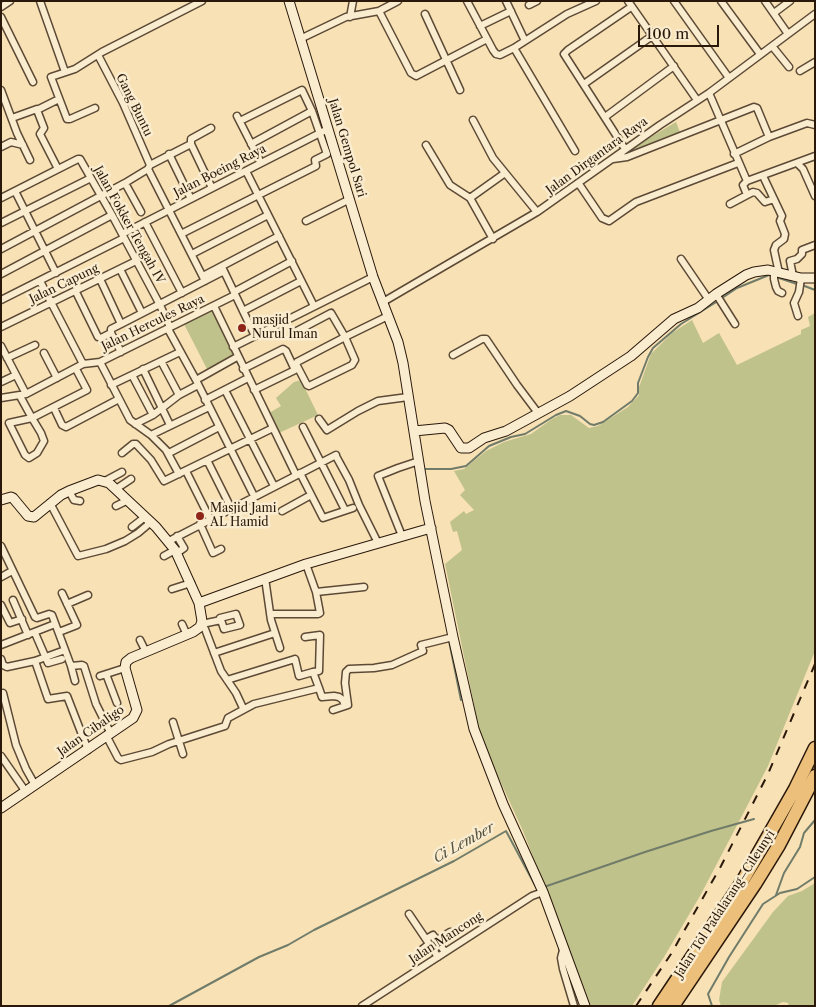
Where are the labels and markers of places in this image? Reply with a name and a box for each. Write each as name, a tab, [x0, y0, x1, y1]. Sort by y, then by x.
place label: masjid Nurul Iman	[252, 314, 318, 342]
marker: masjid Nurul Iman	[236, 322, 248, 334]
place label: Masjid Jami AL Hamid	[210, 502, 276, 530]
marker: Masjid Jami AL Hamid	[194, 510, 206, 522]

